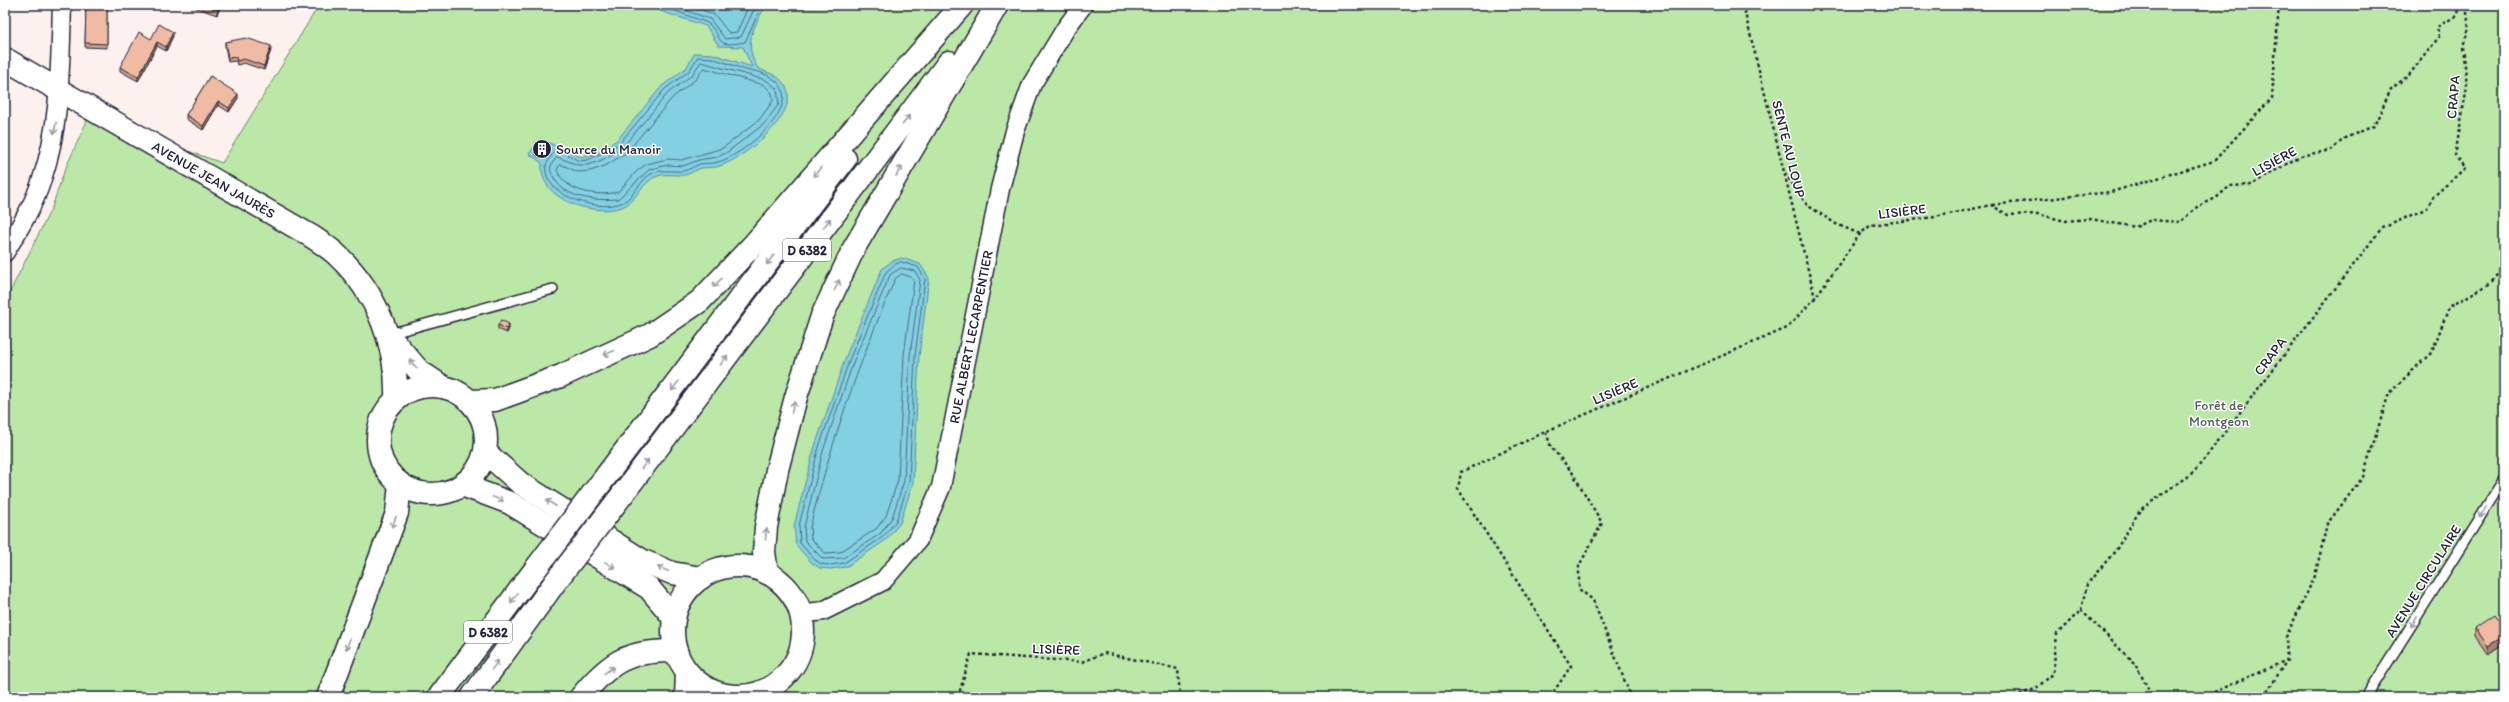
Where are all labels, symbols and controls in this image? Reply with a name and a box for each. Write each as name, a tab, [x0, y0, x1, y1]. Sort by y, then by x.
street label: CRAPA	[2443, 74, 2464, 120]
street label: SENTE AU LOUP	[1768, 99, 1809, 200]
one-way arrow	[902, 114, 910, 125]
one-way arrow	[50, 121, 58, 134]
street label: AVENUE JEAN JAURÈS	[149, 138, 278, 222]
building icon: Source du Manoir	[531, 138, 553, 160]
place label: Source du Manoir	[556, 141, 662, 158]
street label: LISIÈRE	[2249, 143, 2300, 180]
one-way arrow	[895, 166, 903, 177]
one-way arrow	[812, 167, 821, 177]
street label: LISIÈRE	[1877, 200, 1927, 223]
one-way arrow	[823, 218, 832, 229]
road number: D 6382	[783, 239, 831, 261]
street label: RUE ALBERT LECARPENTIER	[946, 249, 997, 425]
one-way arrow	[766, 254, 774, 265]
one-way arrow	[712, 278, 722, 288]
one-way arrow	[834, 279, 841, 291]
street label: CRAPA	[2250, 334, 2290, 379]
one-way arrow	[604, 350, 616, 357]
one-way arrow	[719, 355, 728, 366]
one-way arrow	[408, 358, 417, 369]
street label: LISIÈRE	[1590, 374, 1641, 409]
one-way arrow	[670, 380, 679, 391]
park label: Forêt de Montgeon	[2189, 397, 2249, 430]
one-way arrow	[790, 401, 797, 414]
one-way arrow	[641, 459, 649, 470]
one-way arrow	[492, 495, 504, 503]
one-way arrow	[546, 499, 557, 507]
one-way arrow	[2479, 506, 2487, 517]
one-way arrow	[389, 516, 397, 528]
street label: AVENUE CIRCULAIRE	[2382, 522, 2465, 641]
one-way arrow	[762, 528, 769, 541]
one-way arrow	[604, 561, 616, 569]
one-way arrow	[657, 565, 669, 573]
one-way arrow	[510, 593, 518, 604]
one-way arrow	[2410, 616, 2418, 627]
road number: D 6382	[464, 621, 512, 643]
one-way arrow	[344, 637, 352, 649]
street label: LISIÈRE	[1032, 640, 1080, 659]
one-way arrow	[491, 660, 499, 671]
one-way arrow	[603, 666, 614, 674]

